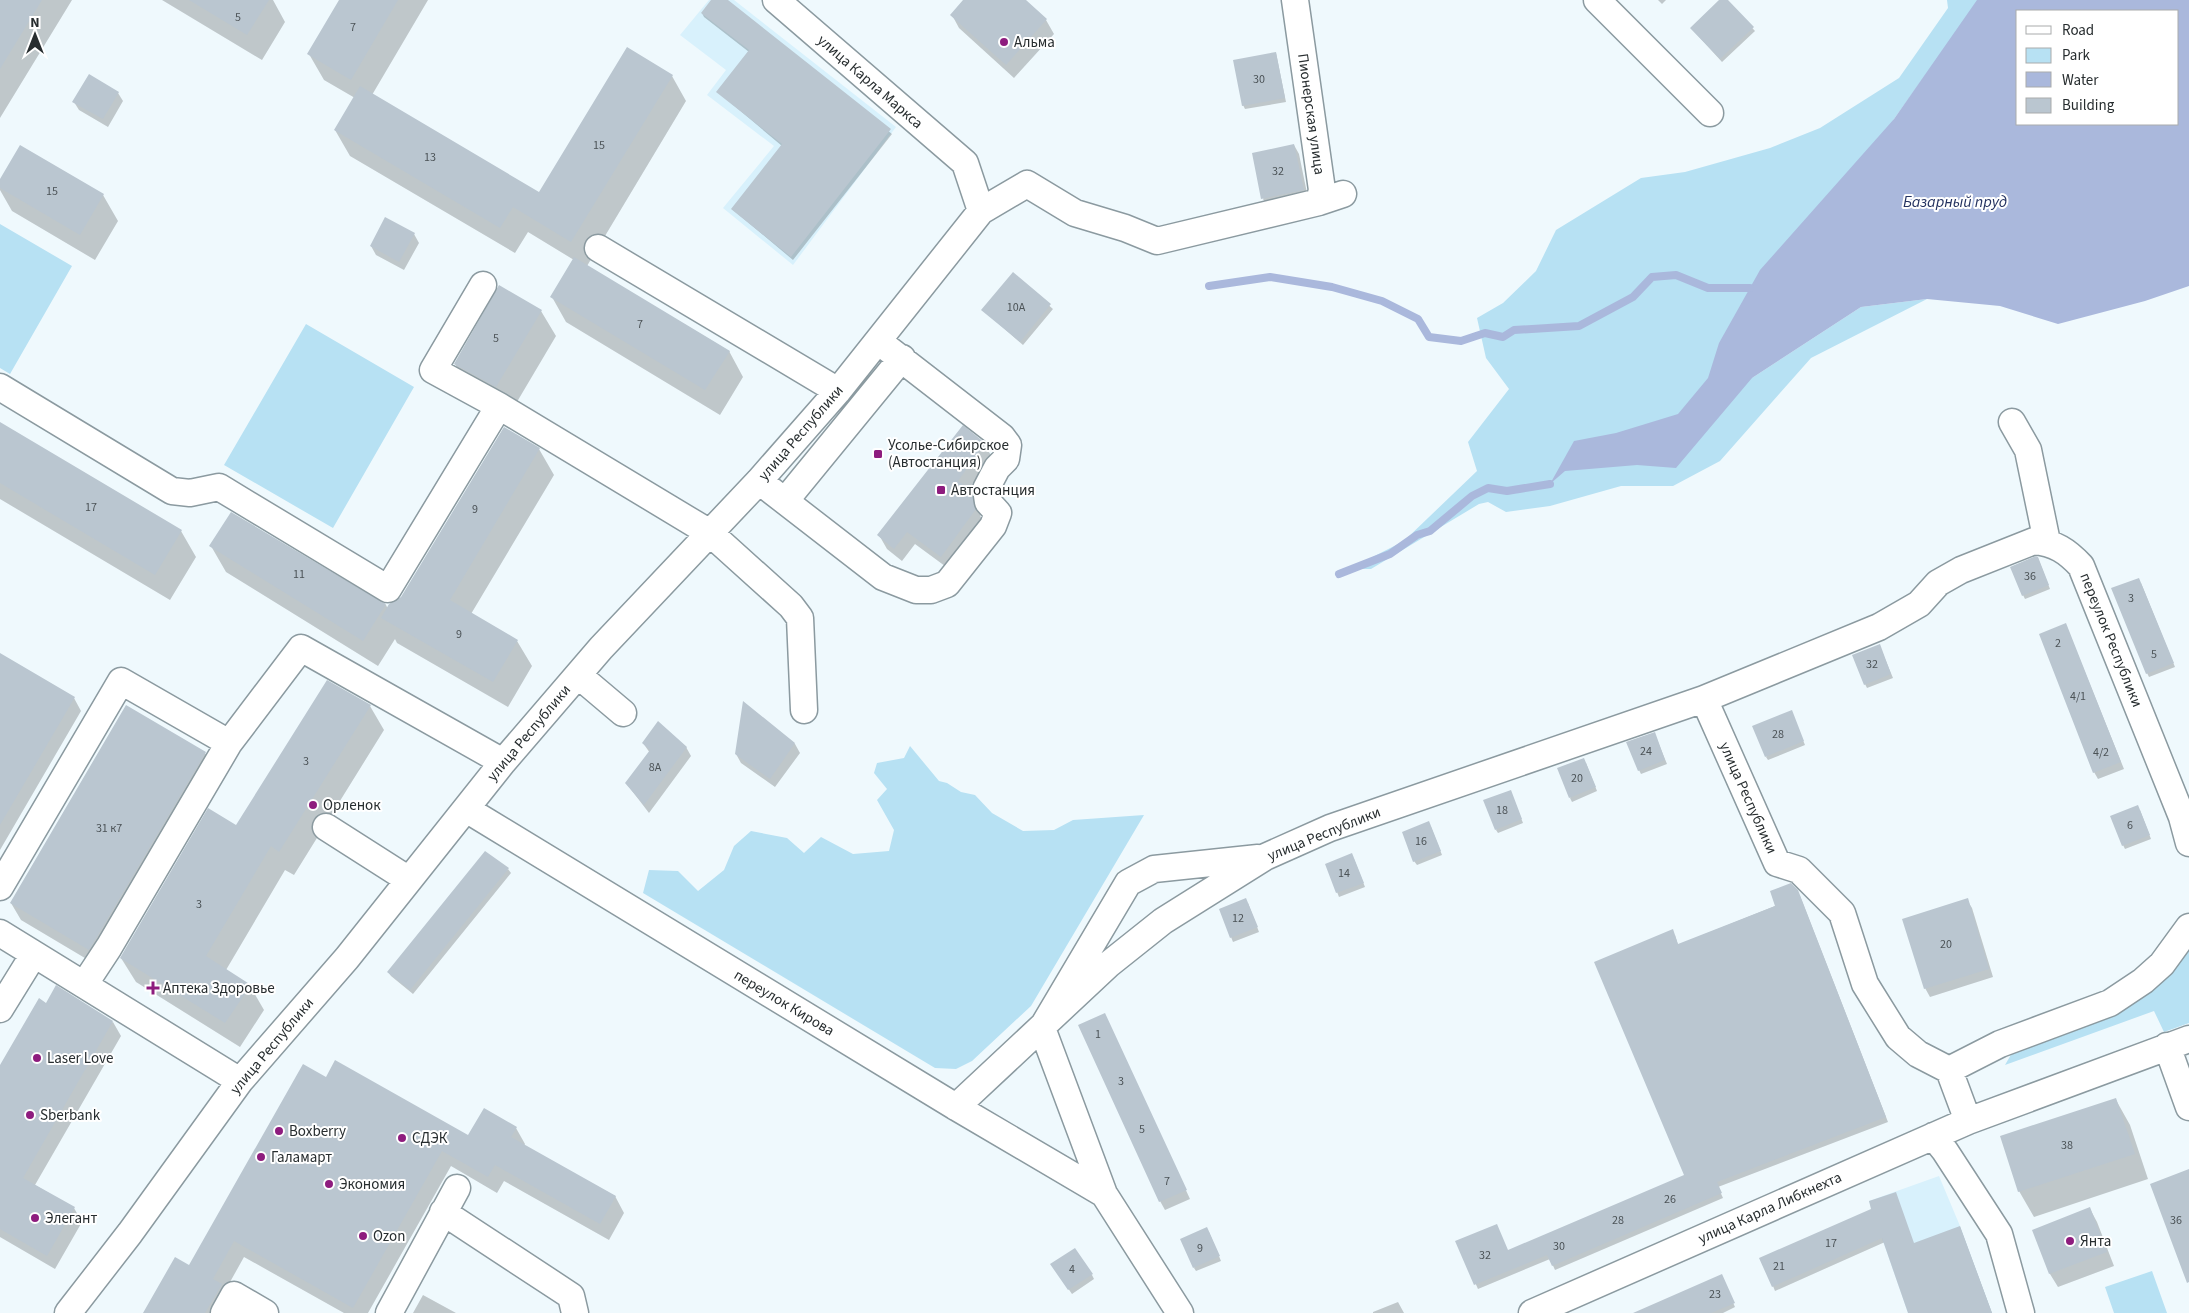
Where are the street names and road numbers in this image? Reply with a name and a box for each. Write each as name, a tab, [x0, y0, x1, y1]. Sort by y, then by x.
street label: улица Карла Маркса	[813, 30, 927, 134]
street label: Пионерская улица	[1292, 52, 1330, 176]
street label: улица Республики	[754, 381, 848, 485]
street label: переулок Республики	[2074, 570, 2148, 710]
street label: улица Республики	[482, 680, 576, 786]
street label: улица Республики	[1714, 739, 1782, 857]
street label: улица Республики	[1264, 802, 1384, 866]
street label: переулок Кирова	[730, 965, 838, 1041]
street label: улица Республики	[225, 993, 319, 1099]
street label: улица Карла Либкнехта	[1695, 1167, 1845, 1249]

